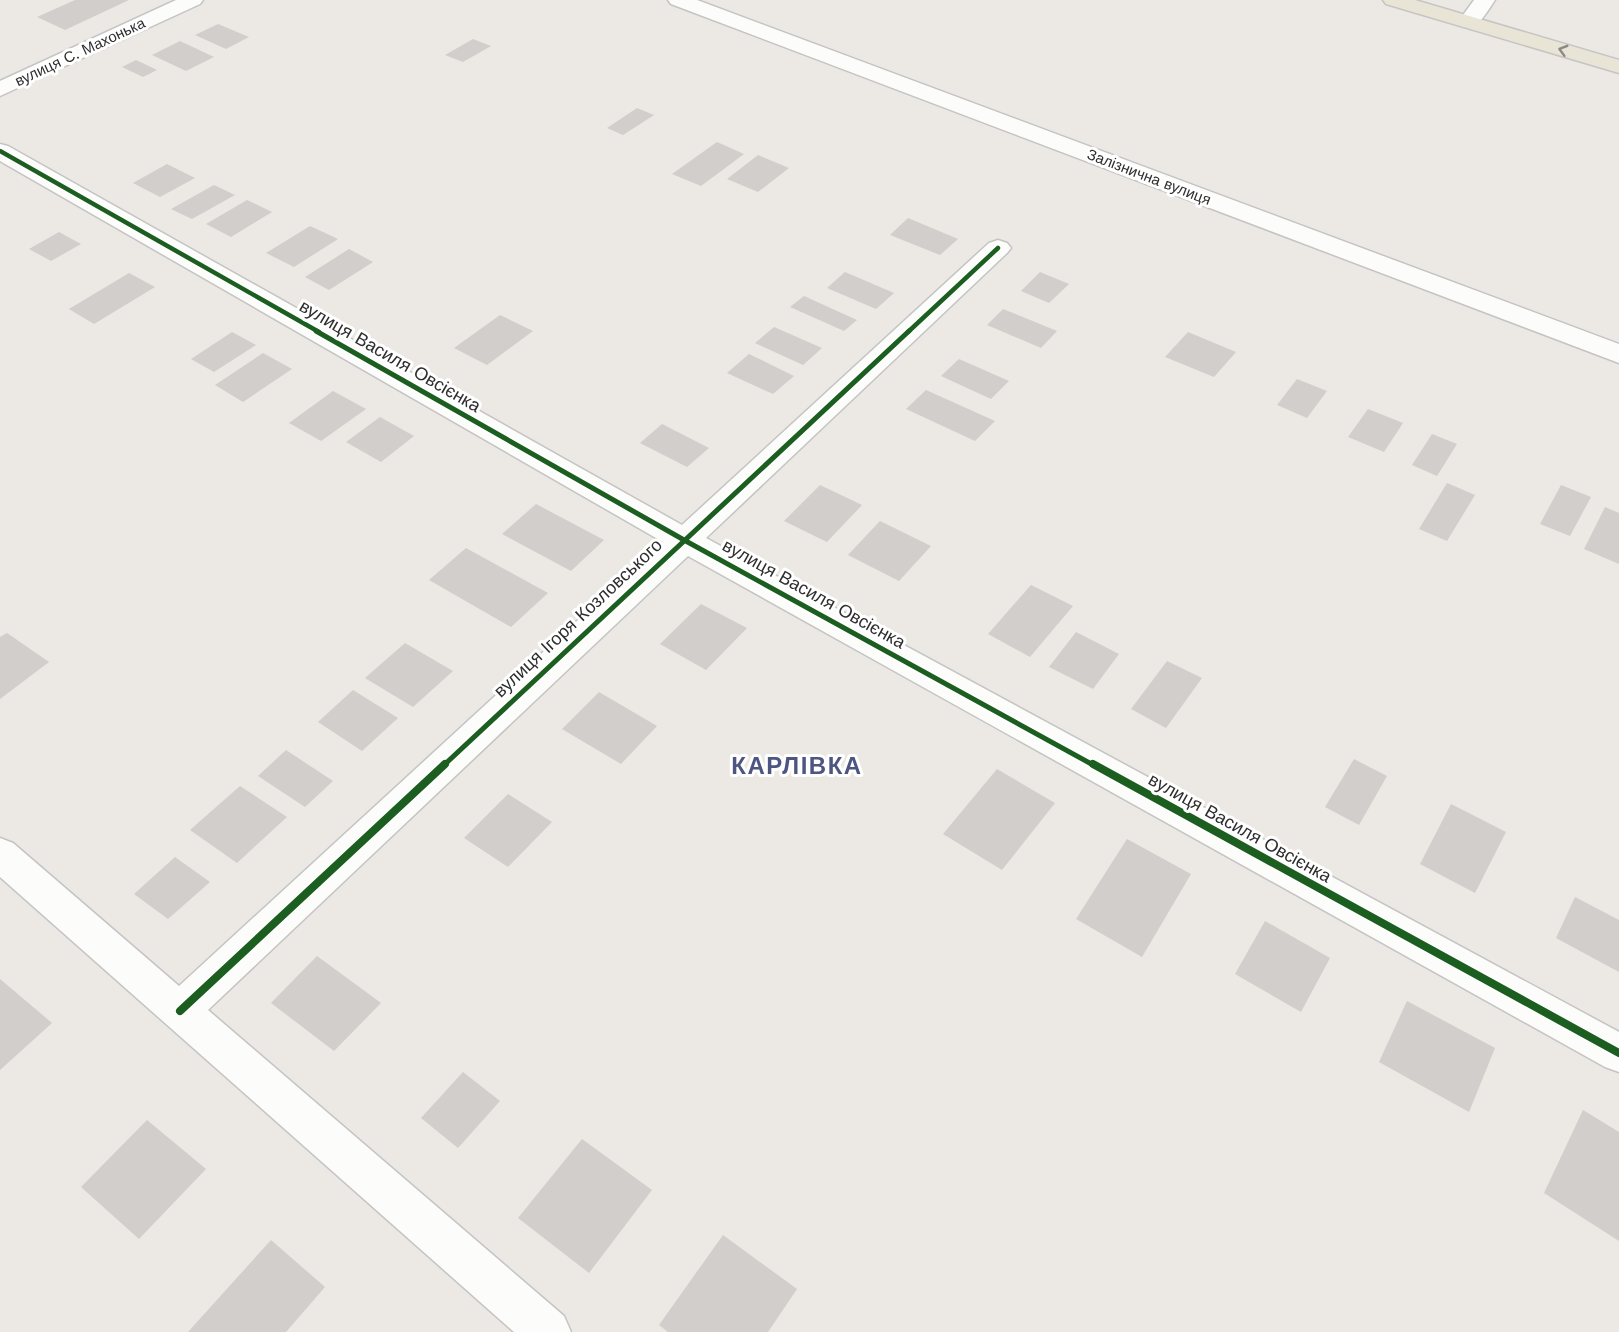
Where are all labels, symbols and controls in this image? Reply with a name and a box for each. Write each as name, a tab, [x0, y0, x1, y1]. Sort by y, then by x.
street label: вулиця С. Махонька	[12, 14, 149, 90]
one-way arrow	[1558, 45, 1569, 57]
street label: Залізнична вулиця	[1085, 145, 1213, 209]
street label: вулиця Василя Овсієнка	[296, 295, 485, 417]
street label: вулиця Ігоря Козловського	[489, 534, 666, 701]
street label: вулиця Василя Овсієнка	[719, 535, 910, 653]
district label: КАРЛІВКА	[731, 752, 863, 780]
street label: вулиця Василя Овсієнка	[1145, 769, 1336, 887]

